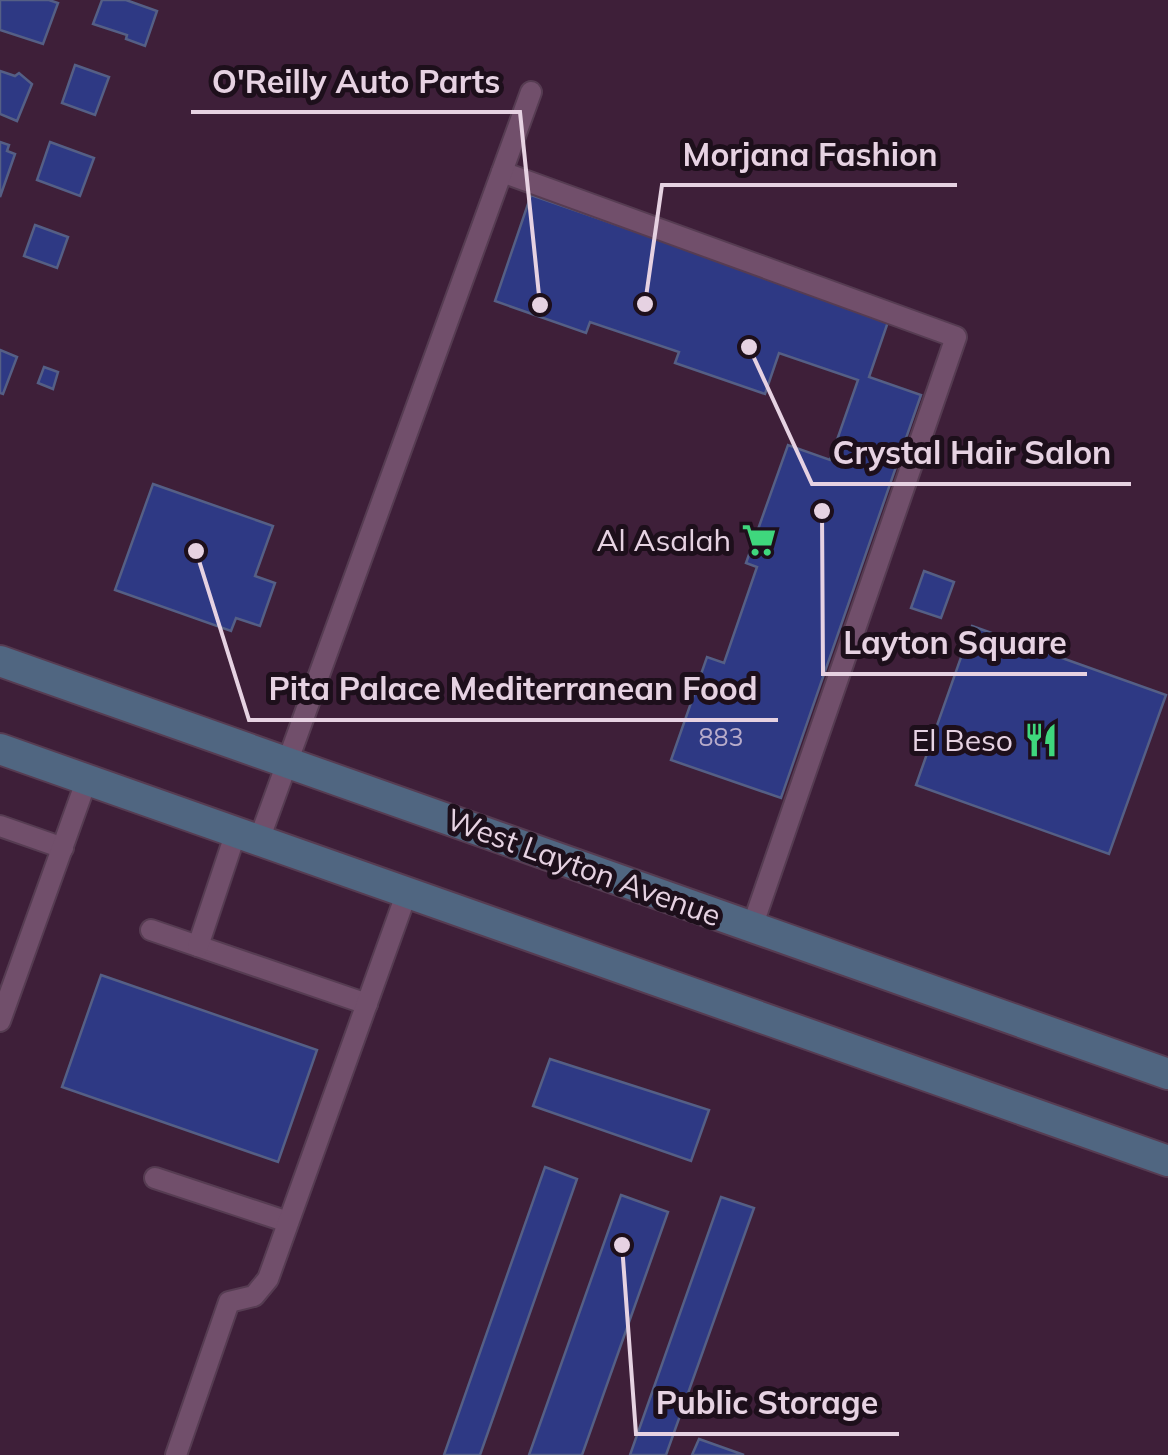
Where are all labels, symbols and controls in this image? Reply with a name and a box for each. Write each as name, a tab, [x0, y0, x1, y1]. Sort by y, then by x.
callout: O'Reilly Auto Parts	[191, 50, 520, 112]
text: O'Reilly Auto Parts	[212, 61, 500, 101]
callout: Morjana Fashion	[662, 123, 957, 185]
text: Morjana Fashion	[683, 134, 937, 174]
callout: Crystal Hair Salon	[812, 422, 1131, 484]
text: Crystal Hair Salon	[833, 432, 1111, 472]
place label: Al Asalah	[597, 521, 731, 559]
supermarket icon: Al Asalah	[740, 521, 778, 559]
callout: Layton Square	[823, 612, 1087, 674]
text: Layton Square	[843, 622, 1067, 662]
callout: Pita Palace Mediterranean Food	[249, 658, 778, 720]
text: Pita Palace Mediterranean Food	[268, 668, 758, 708]
house number: 883	[698, 721, 744, 752]
place label: El Beso	[912, 721, 1013, 759]
restaurant icon: El Beso	[1022, 721, 1060, 759]
street label: West Layton Avenue	[442, 800, 726, 934]
callout: Public Storage	[636, 1372, 899, 1434]
text: Public Storage	[656, 1382, 878, 1422]

